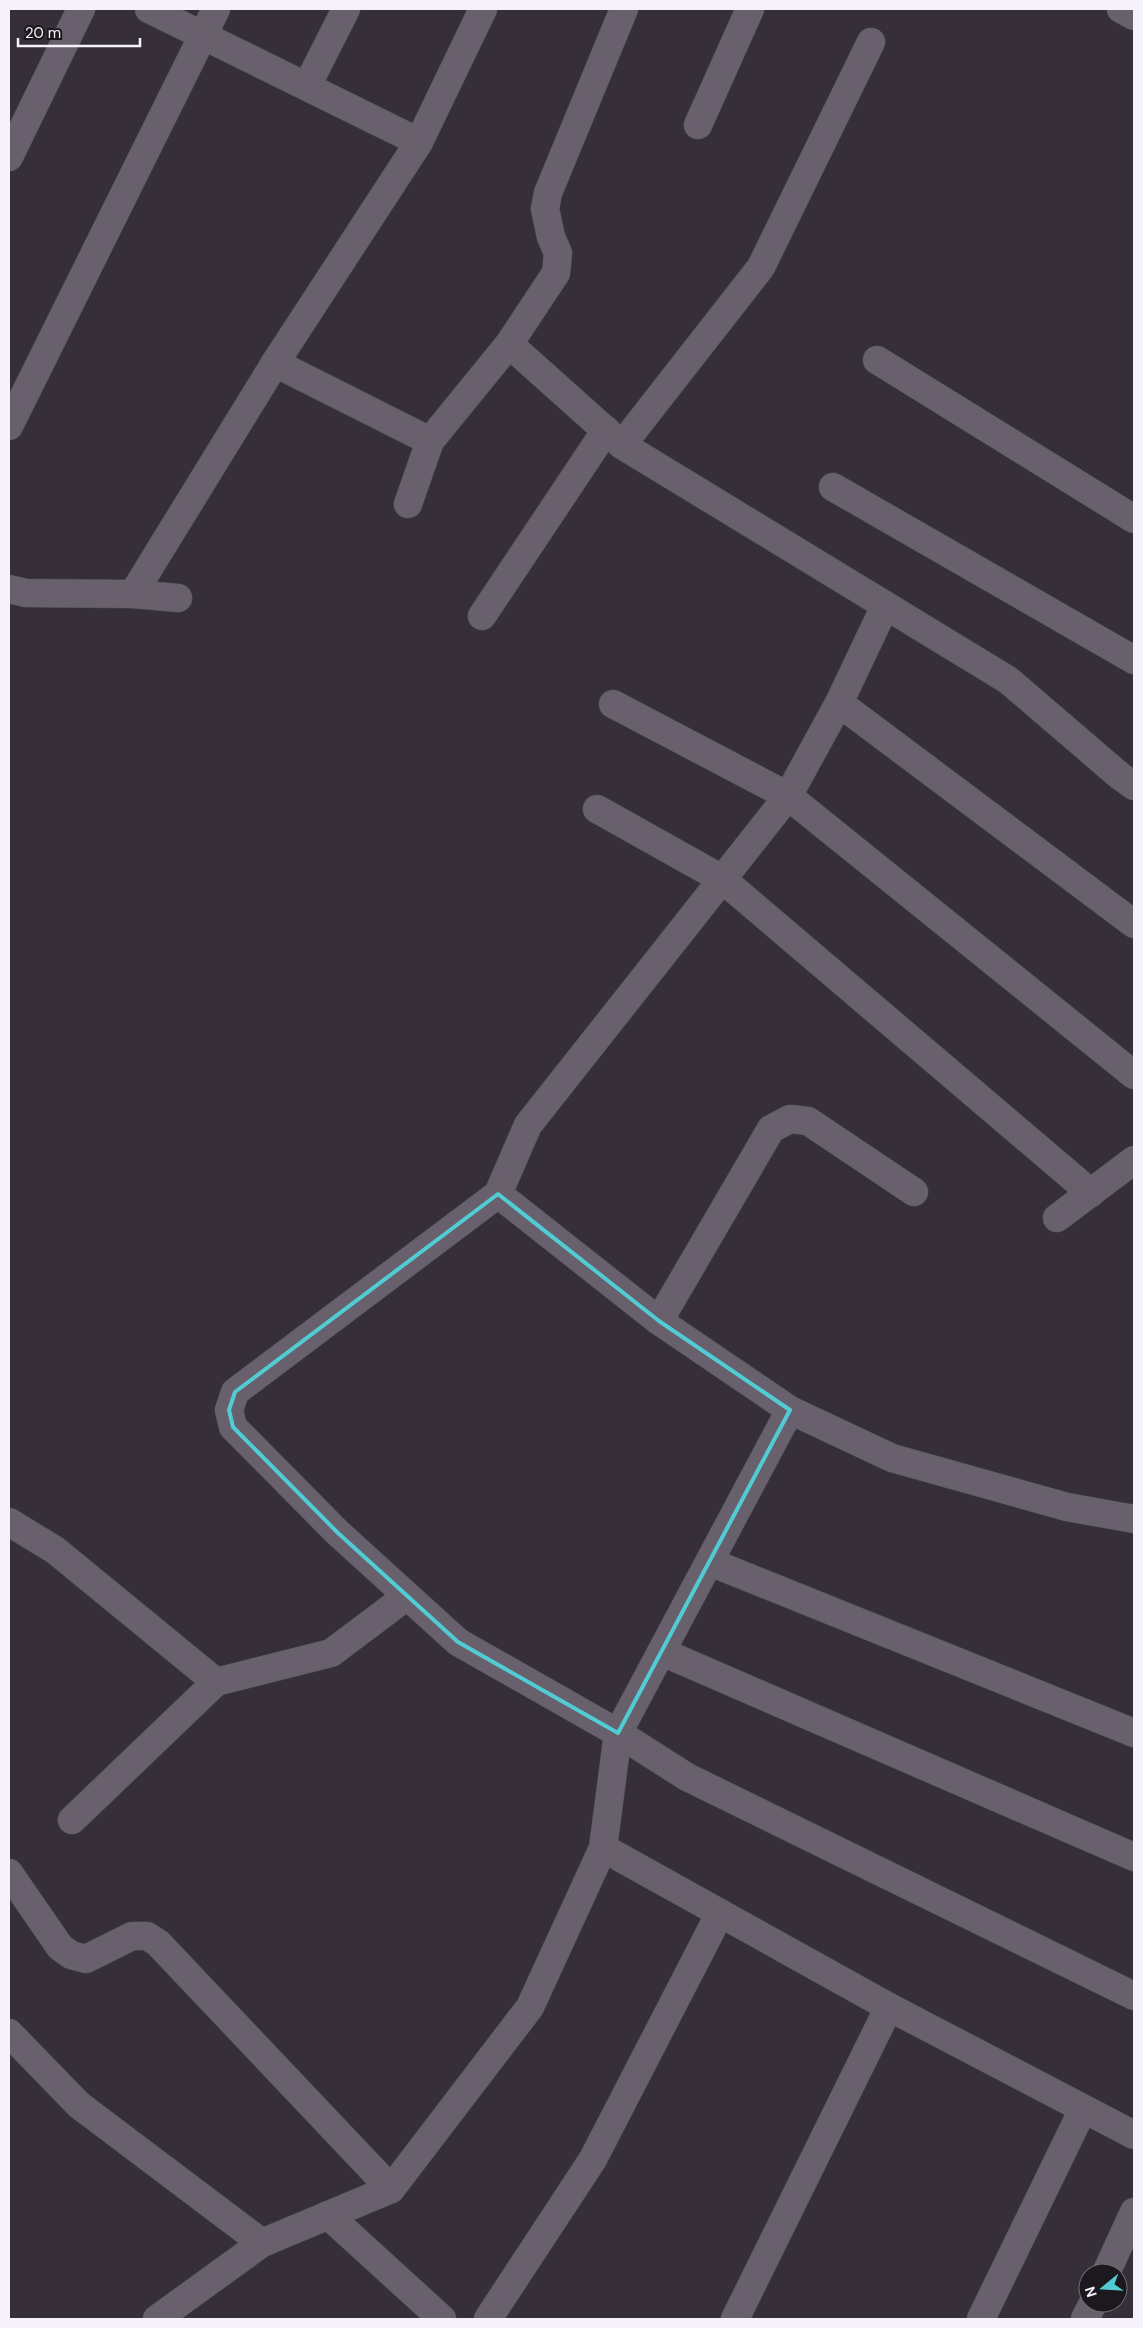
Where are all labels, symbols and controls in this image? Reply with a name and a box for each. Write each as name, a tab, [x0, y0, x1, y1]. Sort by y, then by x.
scale bar	[18, 15, 140, 47]
text: 20 m	[25, 23, 61, 43]
north arrow	[1078, 2263, 1128, 2313]
text: N	[1080, 2284, 1101, 2300]

